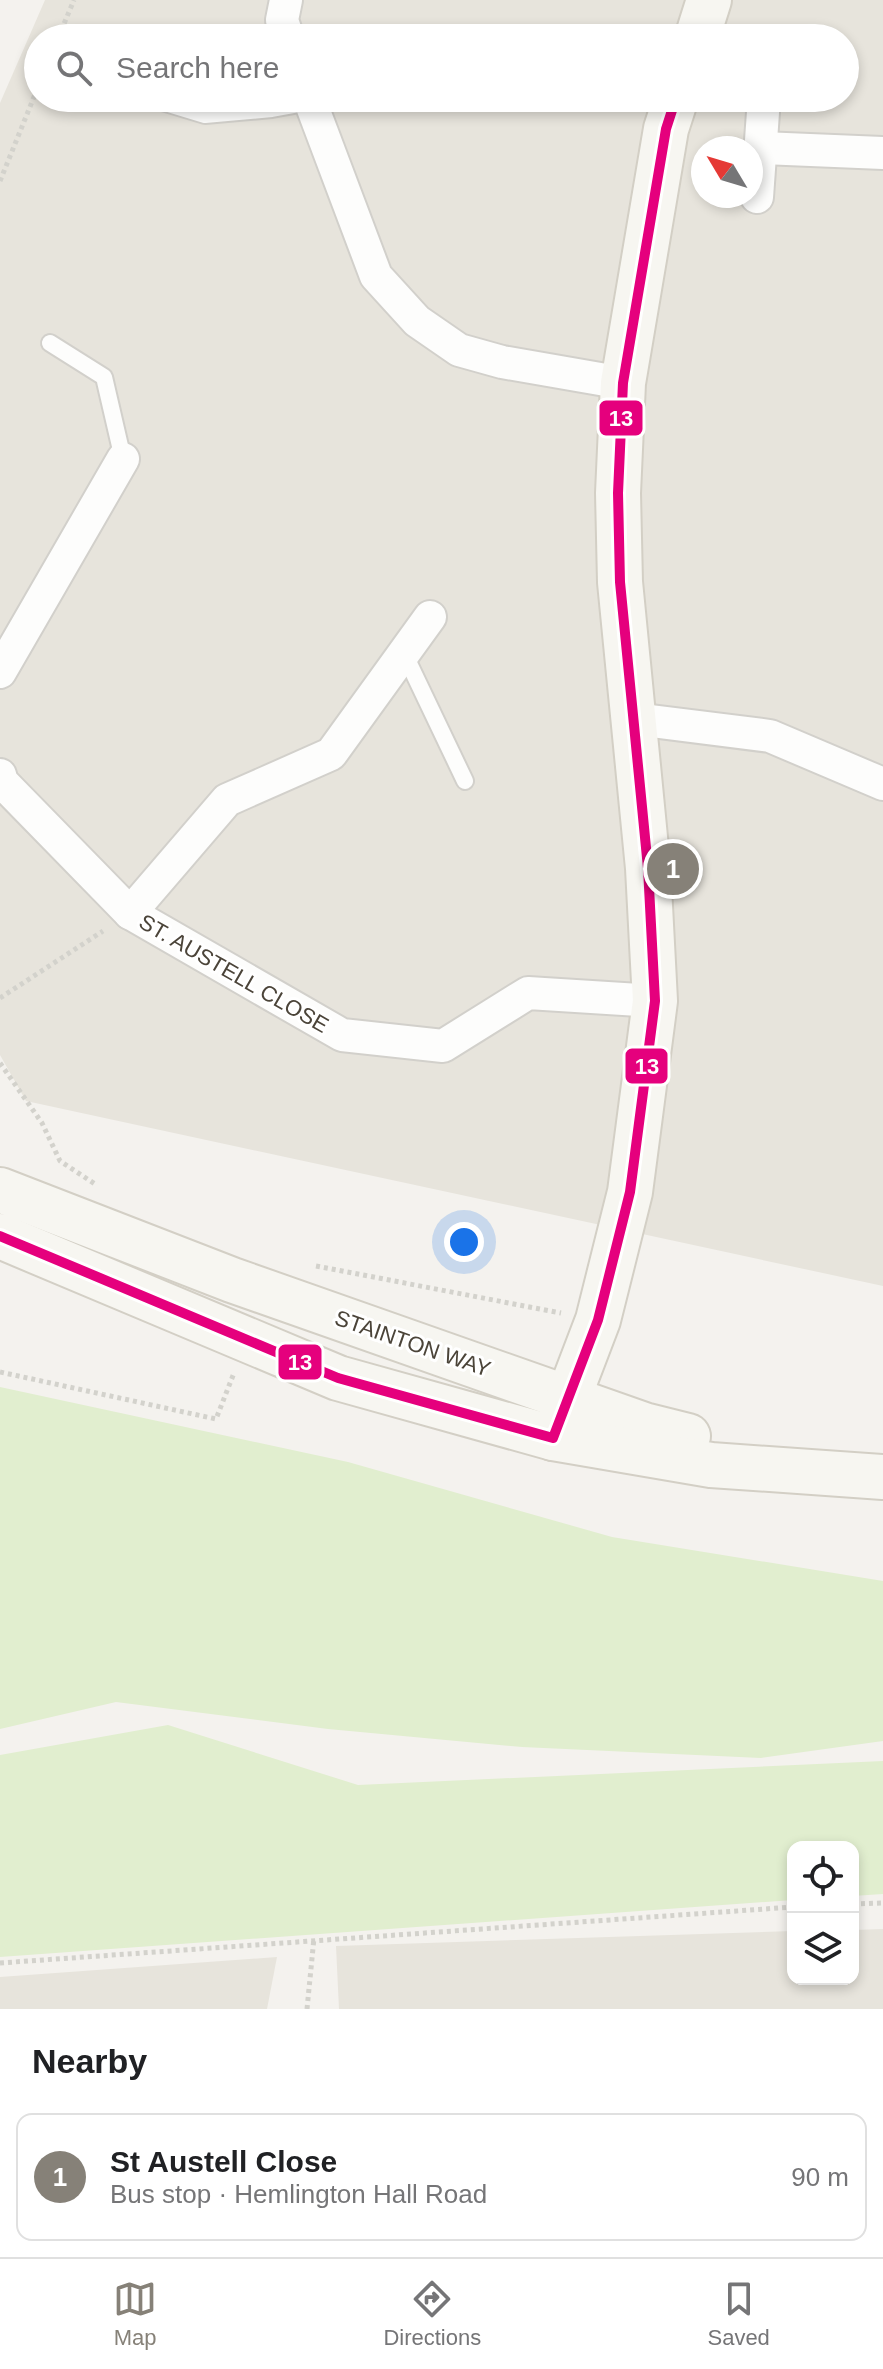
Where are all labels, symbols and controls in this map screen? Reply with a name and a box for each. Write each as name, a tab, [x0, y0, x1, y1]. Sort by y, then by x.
search box	[24, 24, 859, 112]
icon: search	[52, 46, 96, 90]
text: Search here	[116, 51, 279, 84]
north arrow	[691, 136, 763, 208]
line badge: 13	[598, 399, 644, 437]
text: 13	[609, 406, 633, 431]
pin: 1	[647, 839, 699, 899]
street label: ST. AUSTELL CLOSE	[135, 909, 333, 1038]
line badge: 13	[624, 1047, 669, 1085]
text: 13	[635, 1054, 659, 1079]
your location	[444, 1222, 484, 1262]
street label: STAINTON WAY	[332, 1305, 494, 1382]
line badge: 13	[277, 1343, 323, 1381]
text: 13	[288, 1350, 312, 1375]
map controls	[787, 1841, 859, 1985]
button: locate	[787, 1841, 859, 1913]
button: layers	[787, 1913, 859, 1985]
text: Nearby	[32, 2042, 147, 2080]
text: St Austell Close	[110, 2145, 337, 2178]
text: 1	[53, 2162, 67, 2192]
text: 90 m	[791, 2162, 849, 2192]
text: Bus stop · Hemlington Hall Road	[110, 2179, 487, 2209]
tab: Map	[113, 2277, 157, 2351]
tab: Directions	[383, 2277, 481, 2351]
tab: Saved	[707, 2277, 770, 2351]

